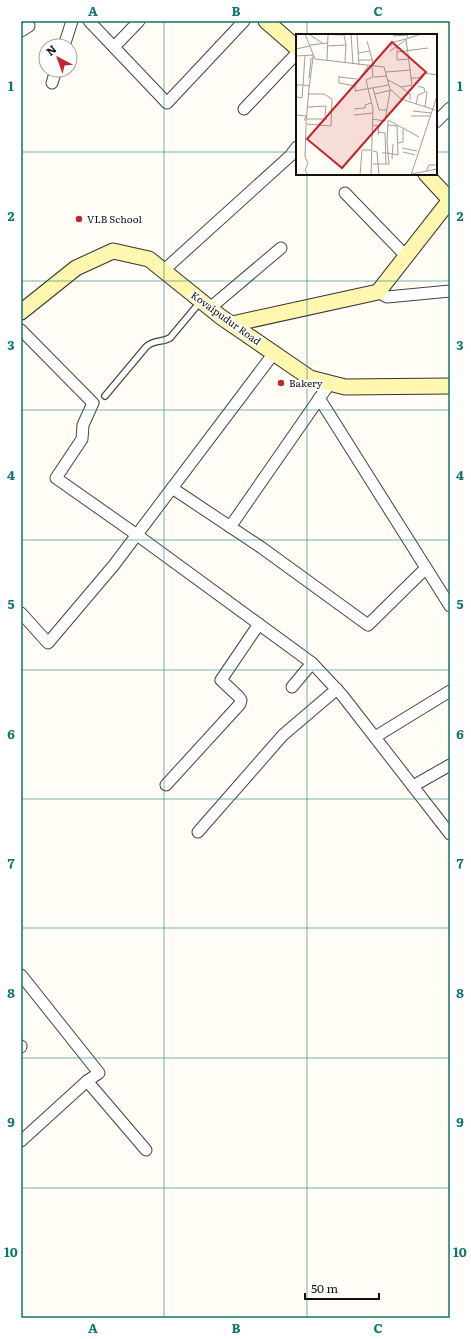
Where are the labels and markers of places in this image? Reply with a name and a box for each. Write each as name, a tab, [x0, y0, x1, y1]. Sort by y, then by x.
place label: VLB School	[87, 211, 142, 226]
marker: VLB School	[74, 214, 84, 224]
place label: Bakery	[289, 375, 323, 390]
marker: Bakery	[276, 378, 286, 388]

